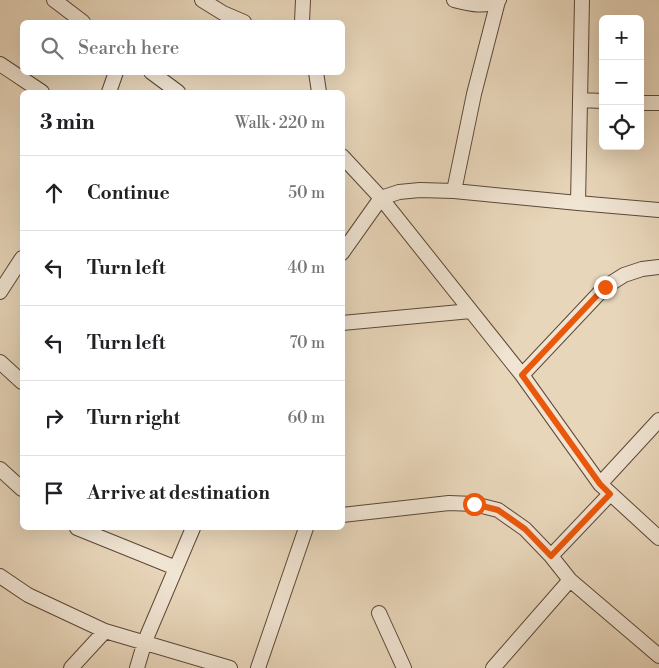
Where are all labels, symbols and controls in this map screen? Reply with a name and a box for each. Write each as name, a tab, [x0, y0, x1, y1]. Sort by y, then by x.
map controls	[599, 15, 644, 150]
button: +	[599, 15, 644, 60]
search box	[20, 20, 345, 75]
icon: search	[38, 34, 66, 62]
text: Search here	[78, 36, 179, 60]
button: −	[599, 60, 644, 105]
button: locate	[599, 105, 644, 150]
text: 3 min	[40, 110, 95, 136]
text: Walk · 220 m	[235, 113, 325, 133]
icon: ahead	[40, 179, 68, 207]
text: Continue	[87, 181, 170, 205]
text: 50 m	[288, 183, 325, 203]
icon: left	[40, 254, 68, 282]
text: Turn left	[87, 256, 166, 280]
text: 40 m	[288, 258, 325, 278]
route end	[594, 276, 617, 299]
icon: left	[40, 329, 68, 357]
text: Turn left	[87, 331, 166, 355]
text: 70 m	[289, 333, 325, 353]
icon: right	[40, 404, 68, 432]
text: Turn right	[87, 406, 180, 430]
text: 60 m	[287, 408, 325, 428]
icon: arrive	[40, 479, 68, 507]
text: Arrive at destination	[87, 481, 270, 505]
route start	[463, 493, 486, 516]

